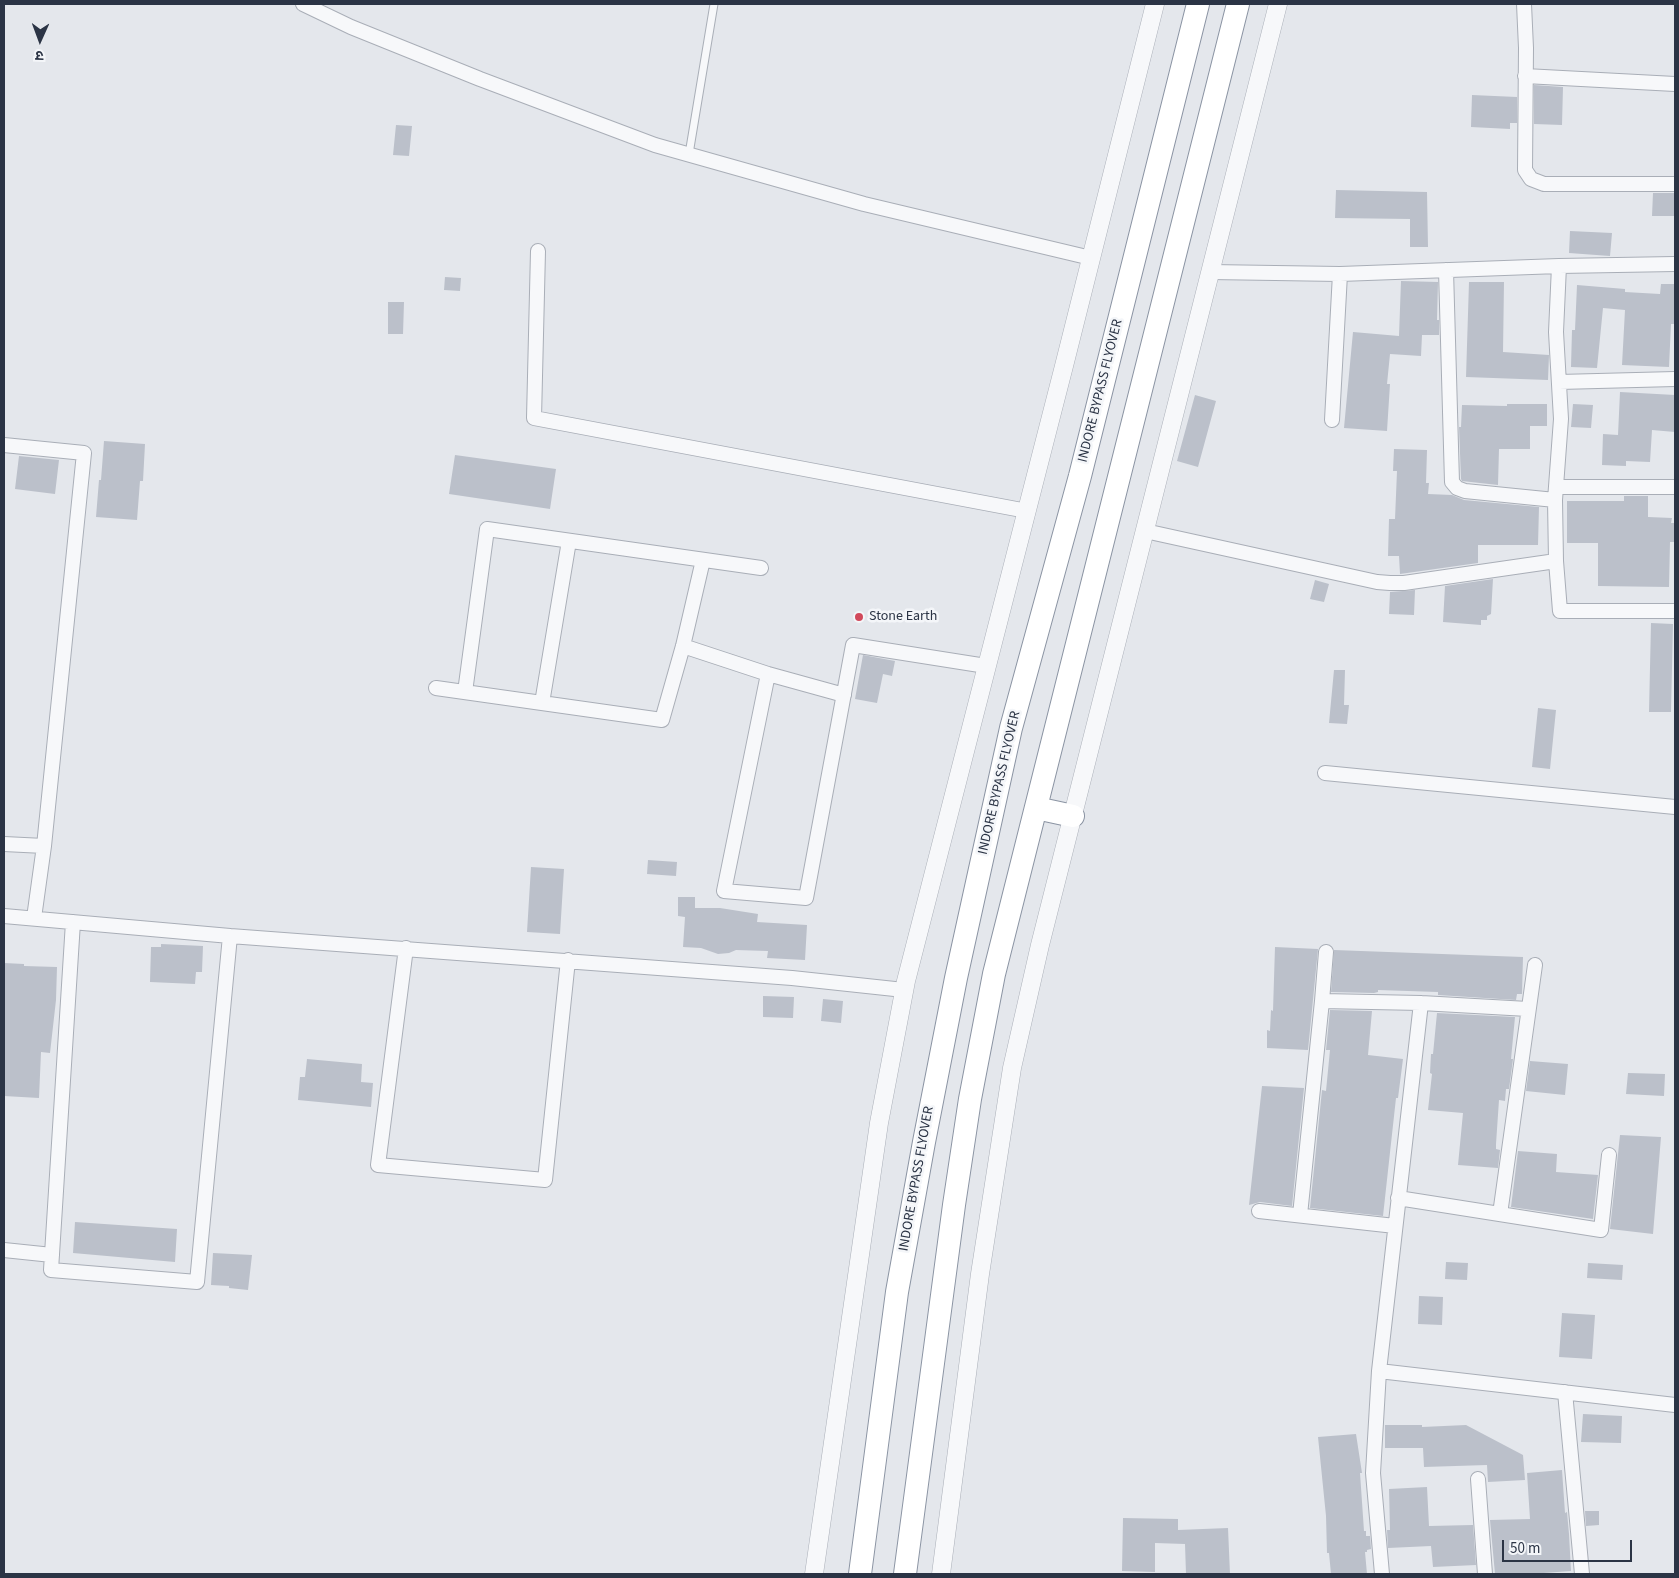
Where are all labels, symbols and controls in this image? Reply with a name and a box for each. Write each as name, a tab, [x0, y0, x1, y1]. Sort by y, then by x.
north arrow	[15, 15, 65, 65]
text: उ	[35, 45, 44, 65]
street label: INDORE BYPASS FLYOVER	[1075, 318, 1127, 464]
place label: Stone Earth	[869, 609, 937, 625]
marker: Stone Earth	[853, 611, 865, 623]
street label: INDORE BYPASS FLYOVER	[975, 710, 1025, 856]
street label: INDORE BYPASS FLYOVER	[896, 1105, 938, 1253]
scale bar	[1504, 1530, 1634, 1562]
text: 50 m	[1510, 1538, 1540, 1559]

